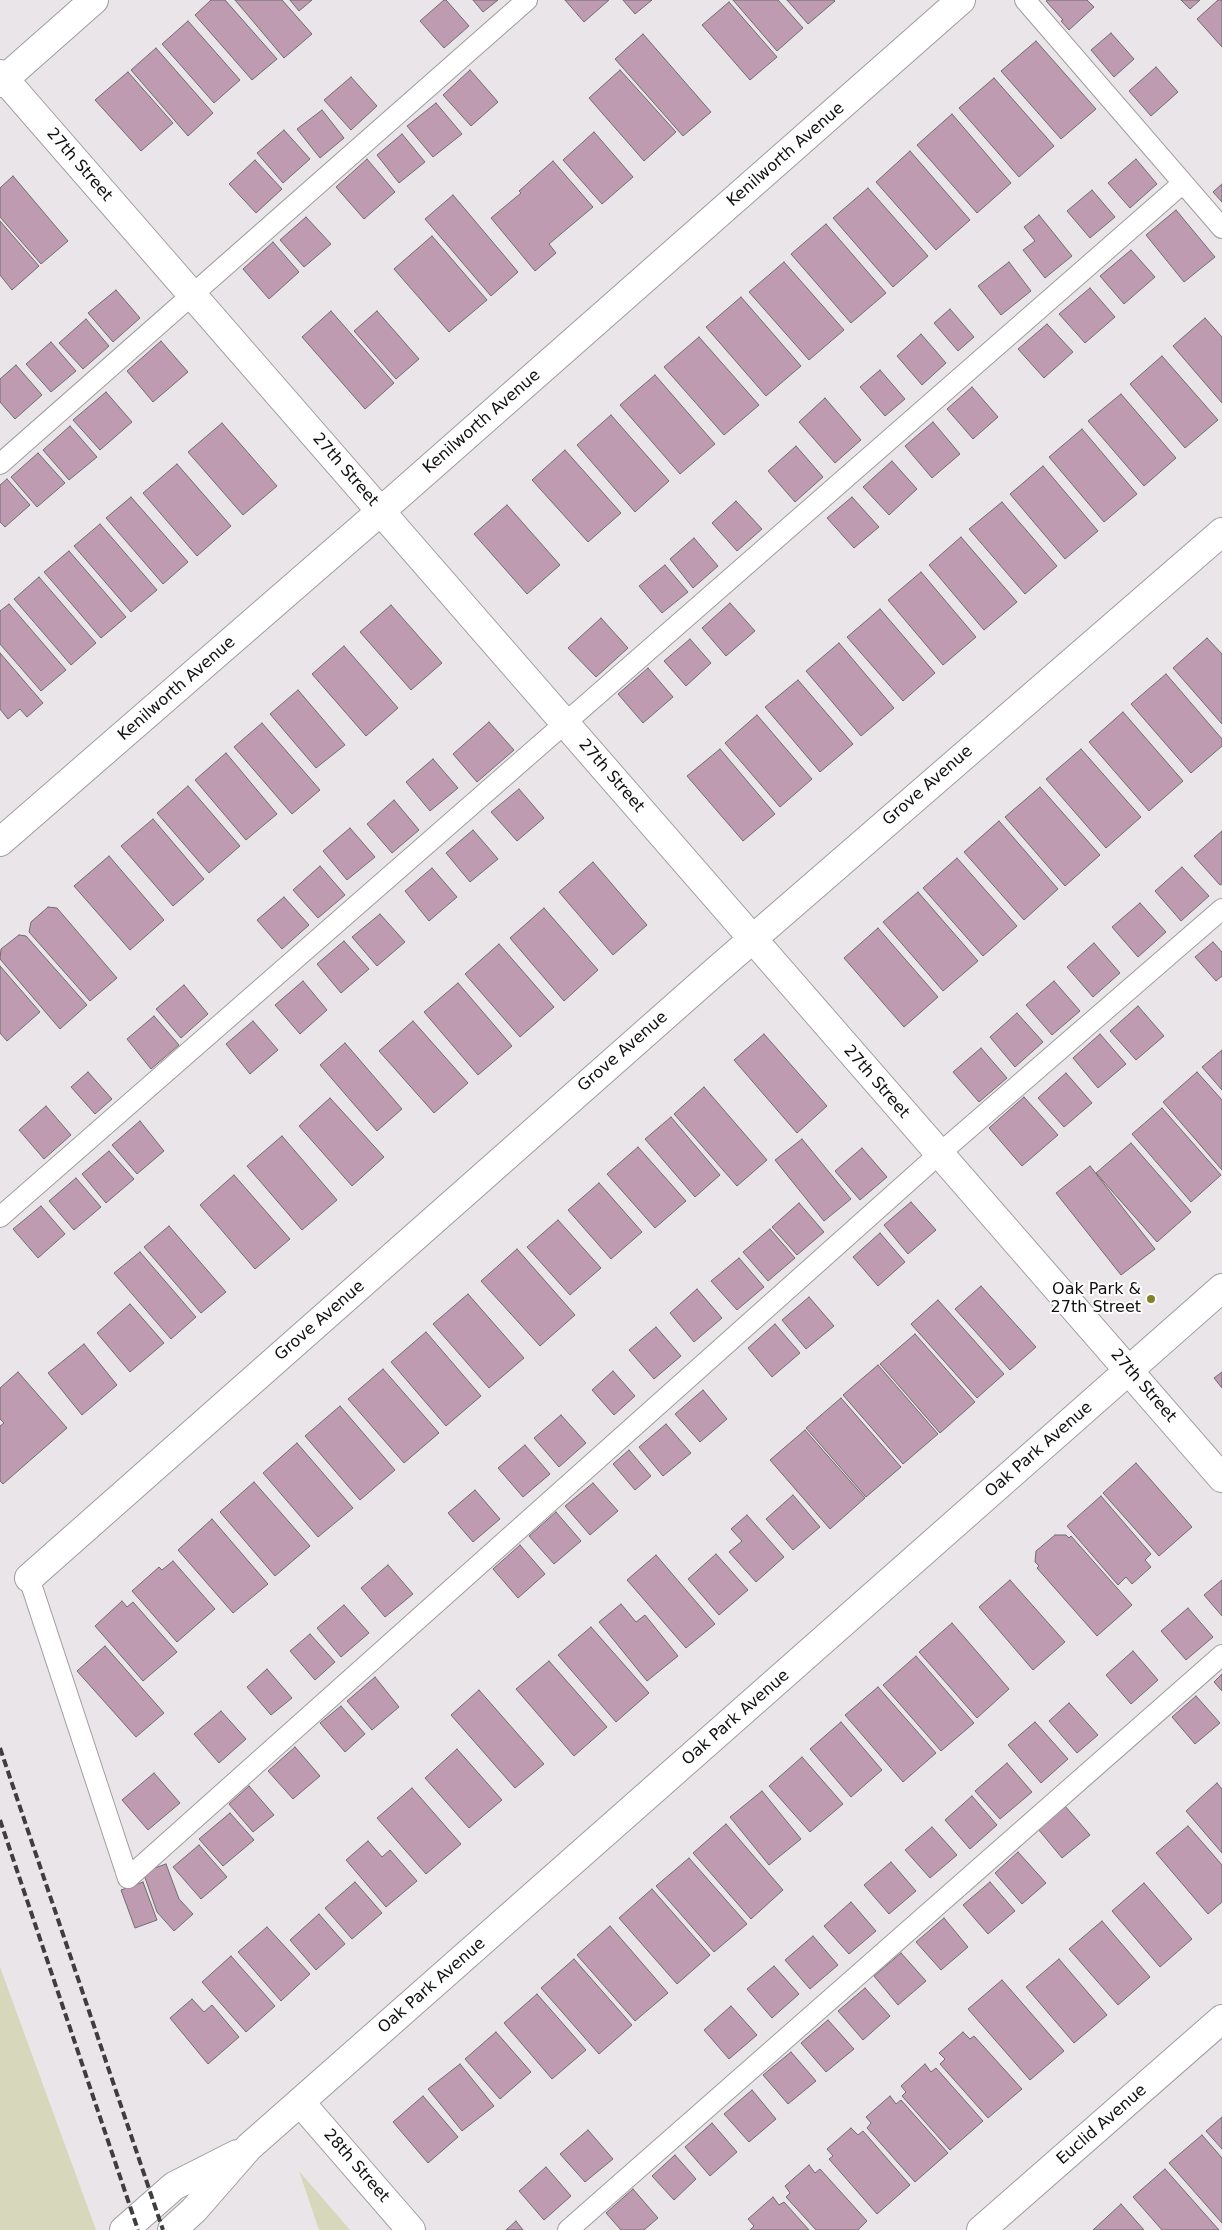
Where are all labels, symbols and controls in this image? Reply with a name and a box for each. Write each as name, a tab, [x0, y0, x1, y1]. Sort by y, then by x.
street label: Kenilworth Avenue	[723, 99, 849, 211]
street label: 27th Street	[42, 125, 116, 205]
street label: Kenilworth Avenue	[419, 366, 545, 478]
street label: 27th Street	[308, 430, 382, 510]
street label: Kenilworth Avenue	[114, 633, 240, 745]
street label: 27th Street	[574, 736, 648, 816]
street label: Grove Avenue	[879, 742, 977, 830]
street label: Grove Avenue	[574, 1008, 672, 1096]
street label: 27th Street	[839, 1042, 913, 1122]
street label: Grove Avenue	[271, 1277, 369, 1365]
place label: Oak Park & 27th Street	[1051, 1280, 1141, 1318]
marker: Oak Park & 27th Street	[1145, 1293, 1157, 1305]
street label: 27th Street	[1106, 1346, 1180, 1426]
street label: Oak Park Avenue	[981, 1398, 1097, 1502]
street label: Oak Park Avenue	[678, 1666, 794, 1770]
street label: Oak Park Avenue	[374, 1934, 490, 2038]
street label: Euclid Avenue	[1053, 2081, 1151, 2169]
street label: 28th Street	[319, 2126, 393, 2206]

